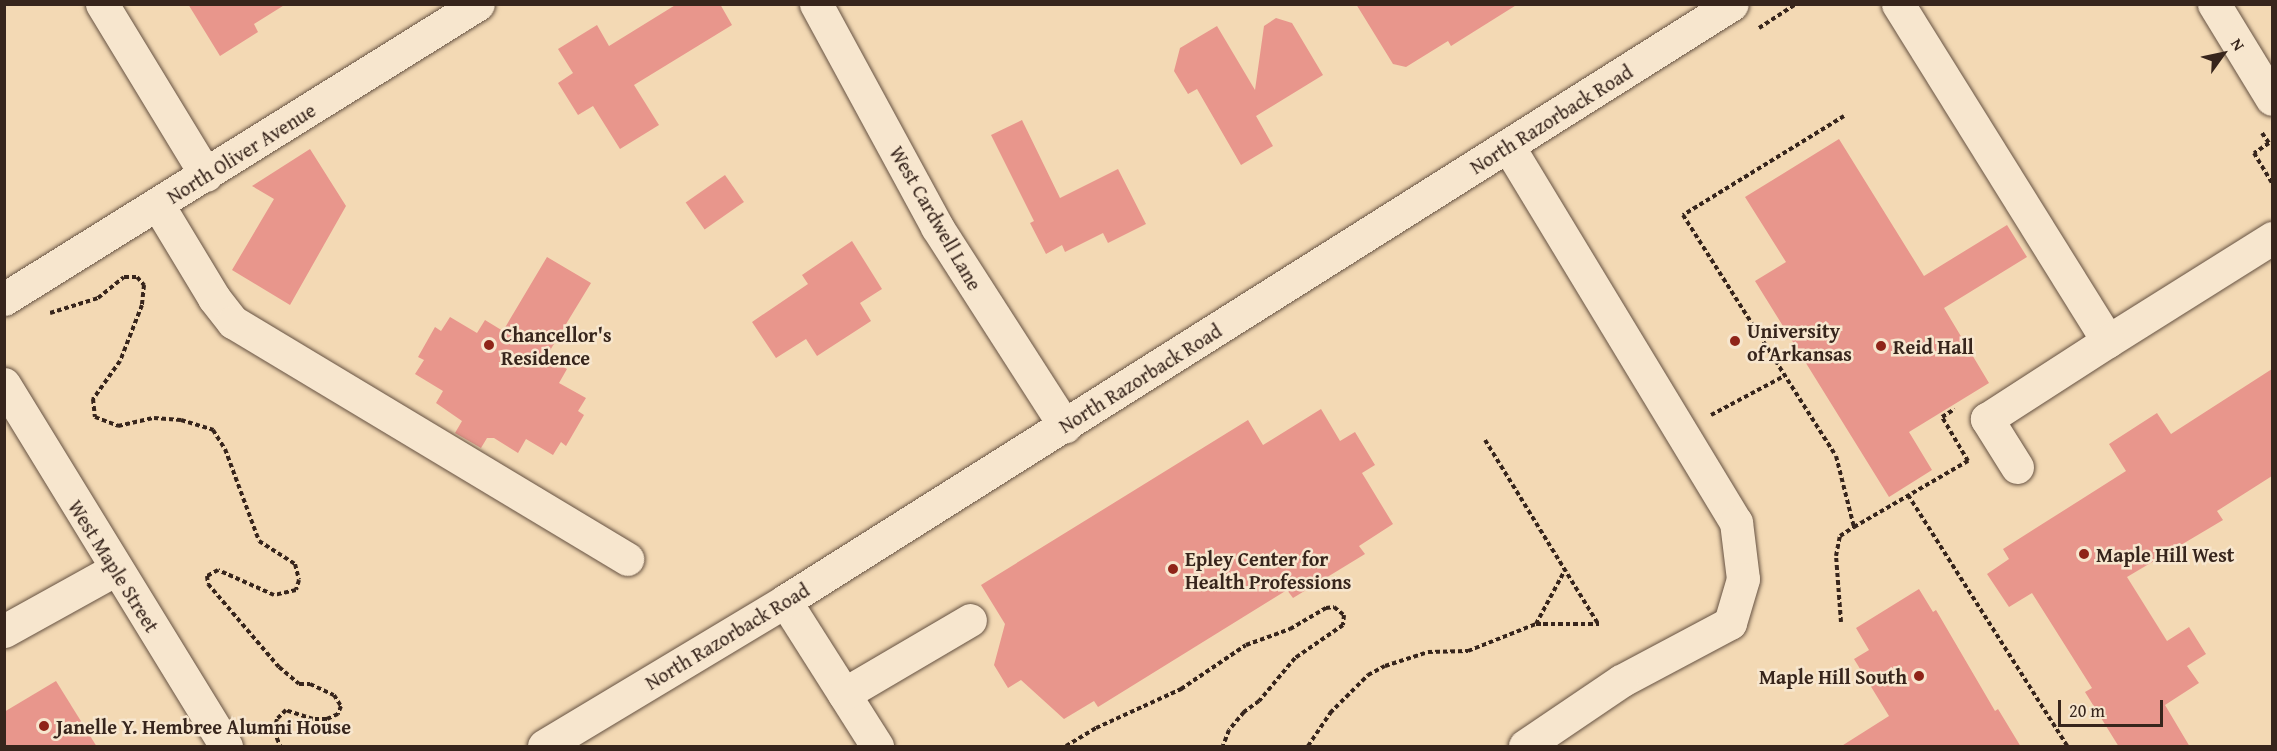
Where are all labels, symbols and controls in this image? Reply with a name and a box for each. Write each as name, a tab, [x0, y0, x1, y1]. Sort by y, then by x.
north arrow	[2193, 24, 2253, 84]
text: N	[2225, 33, 2251, 55]
street label: North Razorback Road	[1465, 59, 1637, 179]
street label: North Oliver Avenue	[162, 98, 320, 208]
street label: West Cardwell Lane	[885, 142, 987, 294]
street label: North Razorback Road	[1054, 318, 1226, 438]
place label: University of Arkansas	[1747, 318, 1852, 365]
place label: Chancellor's Residence	[501, 322, 612, 369]
marker: University of Arkansas	[1728, 334, 1742, 348]
place label: Reid Hall	[1893, 334, 1974, 358]
marker: Chancellor's Residence	[482, 338, 496, 352]
marker: Reid Hall	[1874, 339, 1888, 353]
street label: West Maple Street	[64, 495, 164, 637]
place label: Maple Hill West	[2096, 542, 2234, 566]
place label: Epley Center for Health Professions	[1185, 546, 1351, 593]
marker: Maple Hill West	[2077, 547, 2091, 561]
marker: Epley Center for Health Professions	[1166, 562, 1180, 576]
street label: North Razorback Road	[641, 578, 813, 694]
place label: Maple Hill South	[1759, 664, 1907, 688]
marker: Maple Hill South	[1912, 669, 1926, 683]
scale bar	[2061, 688, 2166, 726]
text: 20 m	[2069, 697, 2105, 724]
place label: Janelle Y. Hembree Alumni House	[56, 714, 351, 738]
marker: Janelle Y. Hembree Alumni House	[37, 719, 51, 733]

